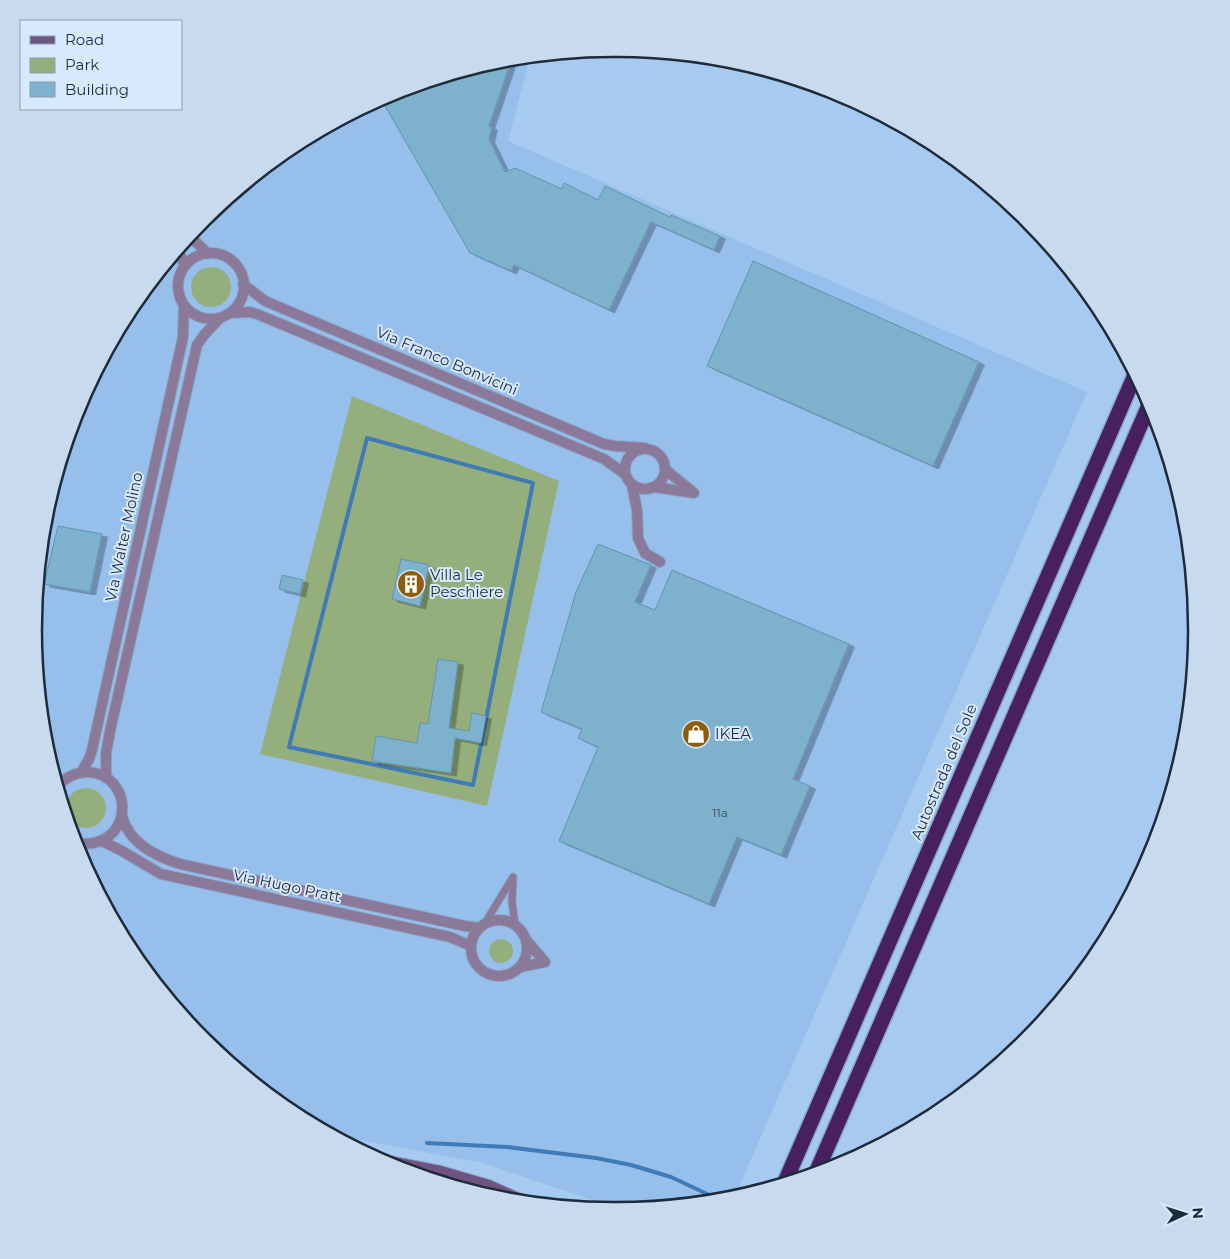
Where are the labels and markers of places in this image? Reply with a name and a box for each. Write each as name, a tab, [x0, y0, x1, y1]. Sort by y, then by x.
place label: Villa Le Peschiere	[430, 565, 503, 601]
building icon: Villa Le Peschiere	[396, 569, 426, 599]
shop icon: IKEA	[681, 719, 711, 749]
place label: IKEA	[715, 724, 751, 743]

